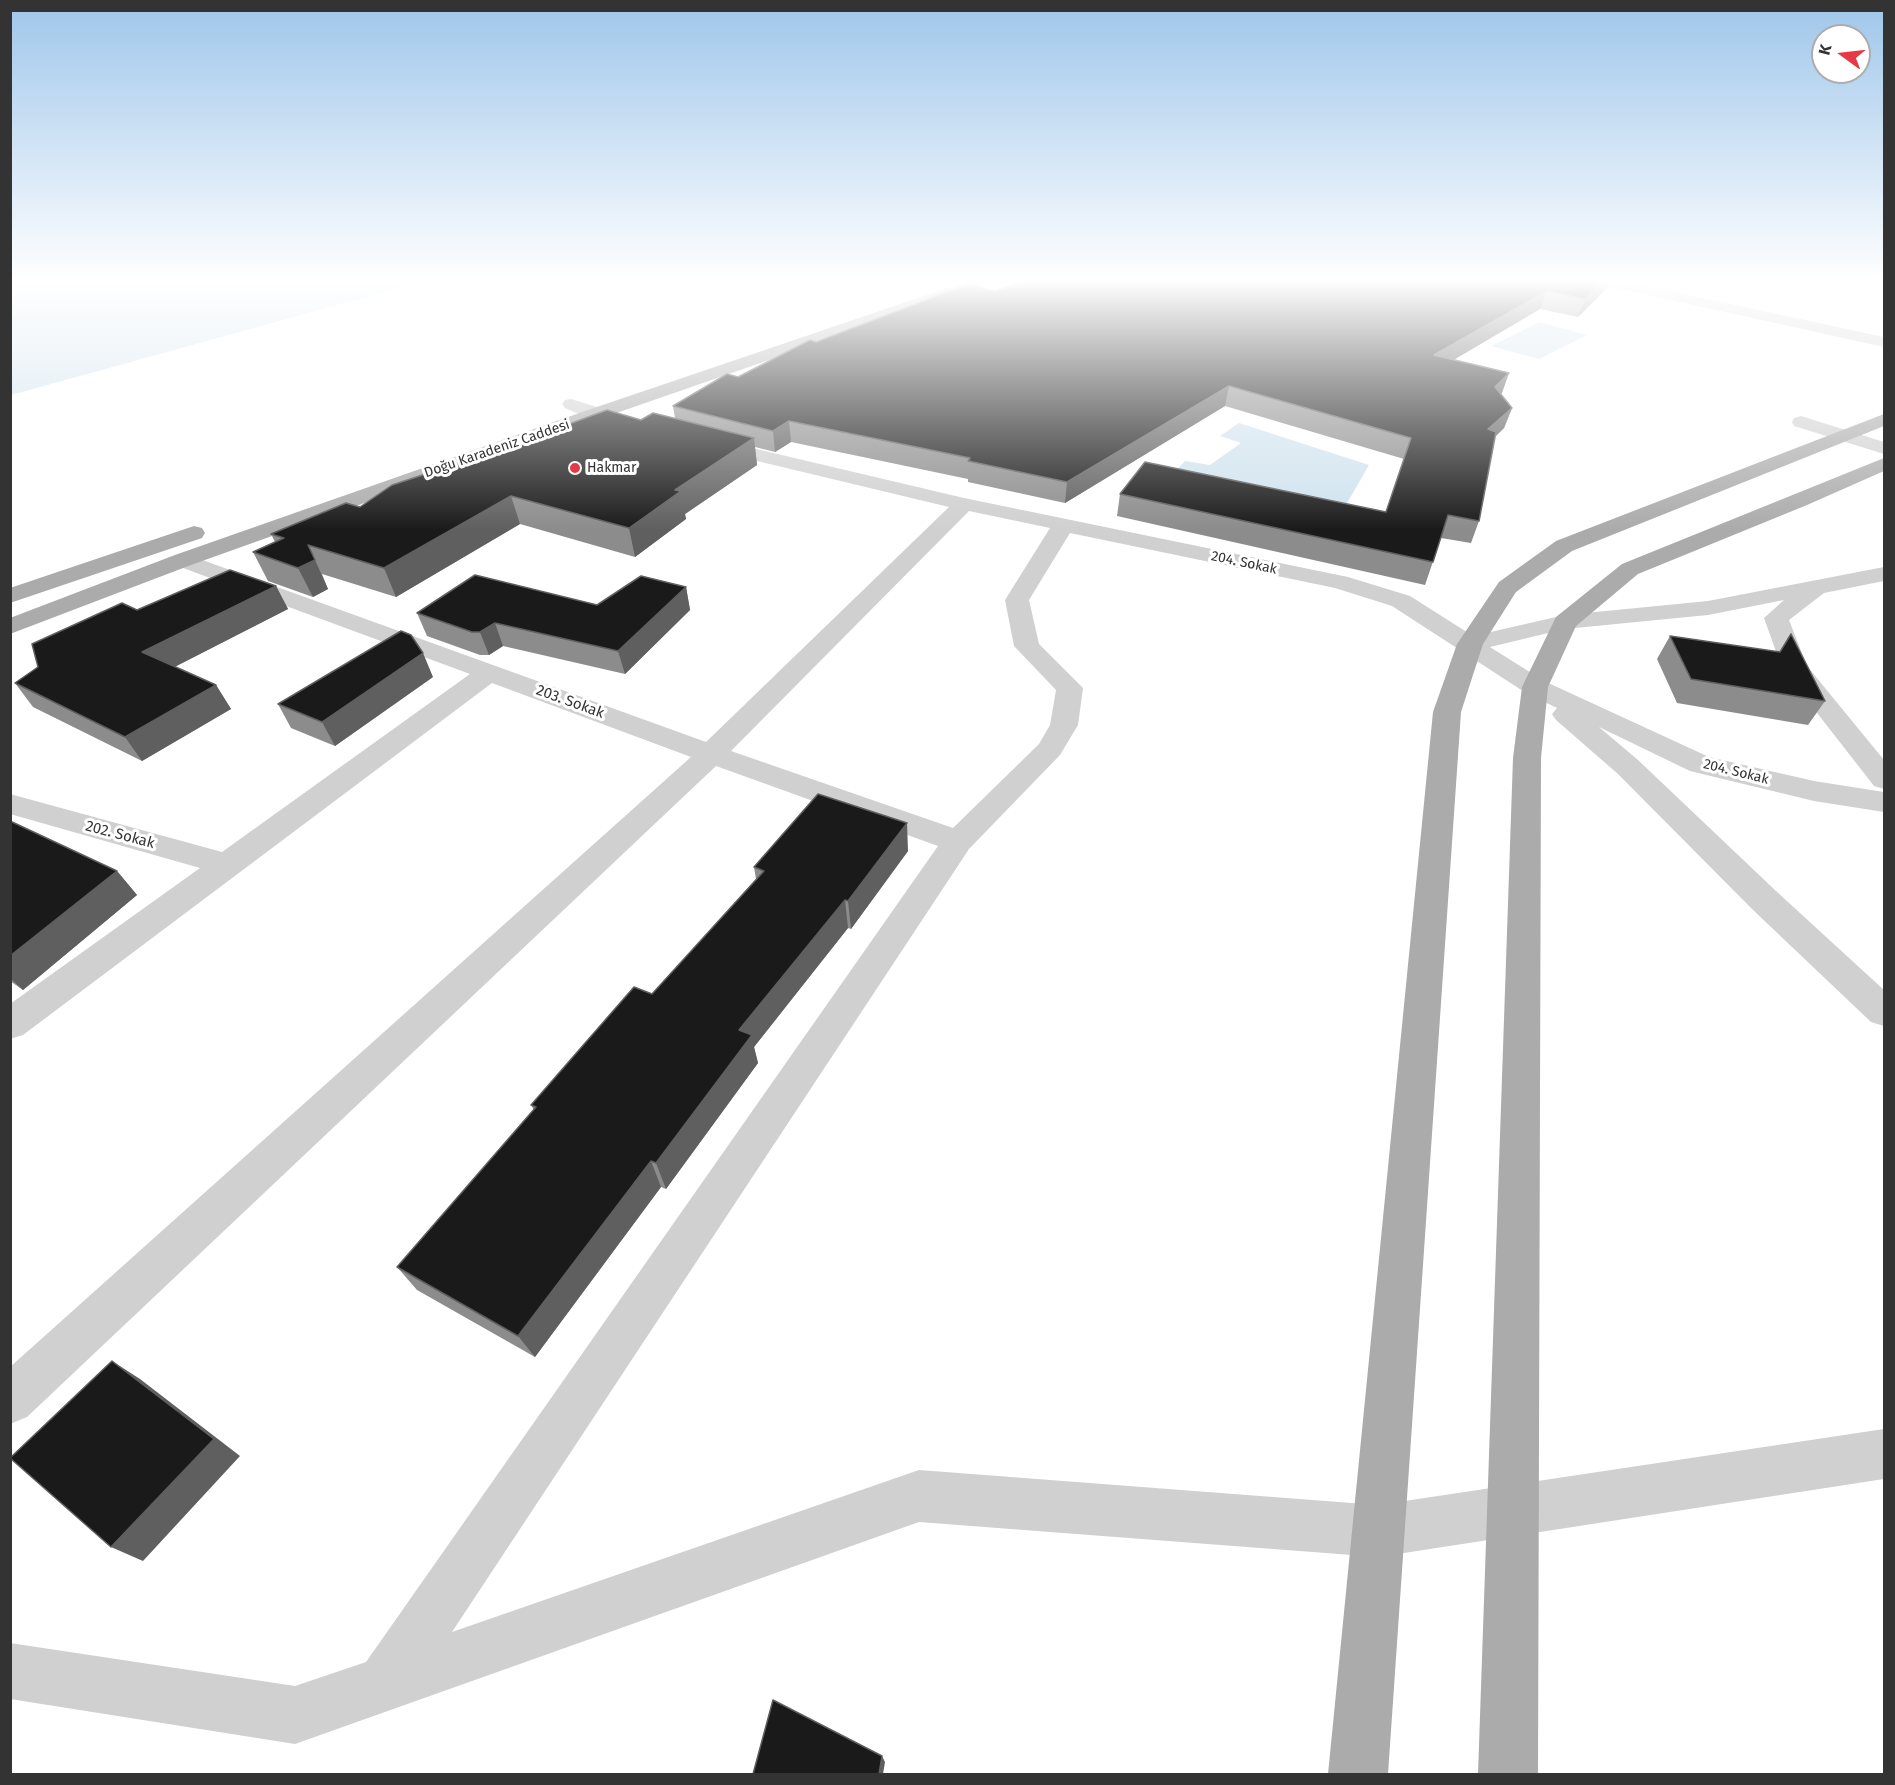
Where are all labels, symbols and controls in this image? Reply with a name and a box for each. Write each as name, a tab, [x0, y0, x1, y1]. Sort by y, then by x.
north arrow	[1811, 24, 1871, 84]
text: K	[1815, 42, 1836, 57]
street label: Doğu Karadeniz Caddesi	[422, 416, 572, 482]
place label: Hakmar	[587, 460, 636, 476]
marker: Hakmar	[568, 461, 582, 475]
street label: 204. Sokak	[1210, 548, 1278, 578]
street label: 203. Sokak	[534, 681, 606, 723]
street label: 204. Sokak	[1702, 756, 1770, 788]
street label: 202. Sokak	[83, 817, 157, 853]

